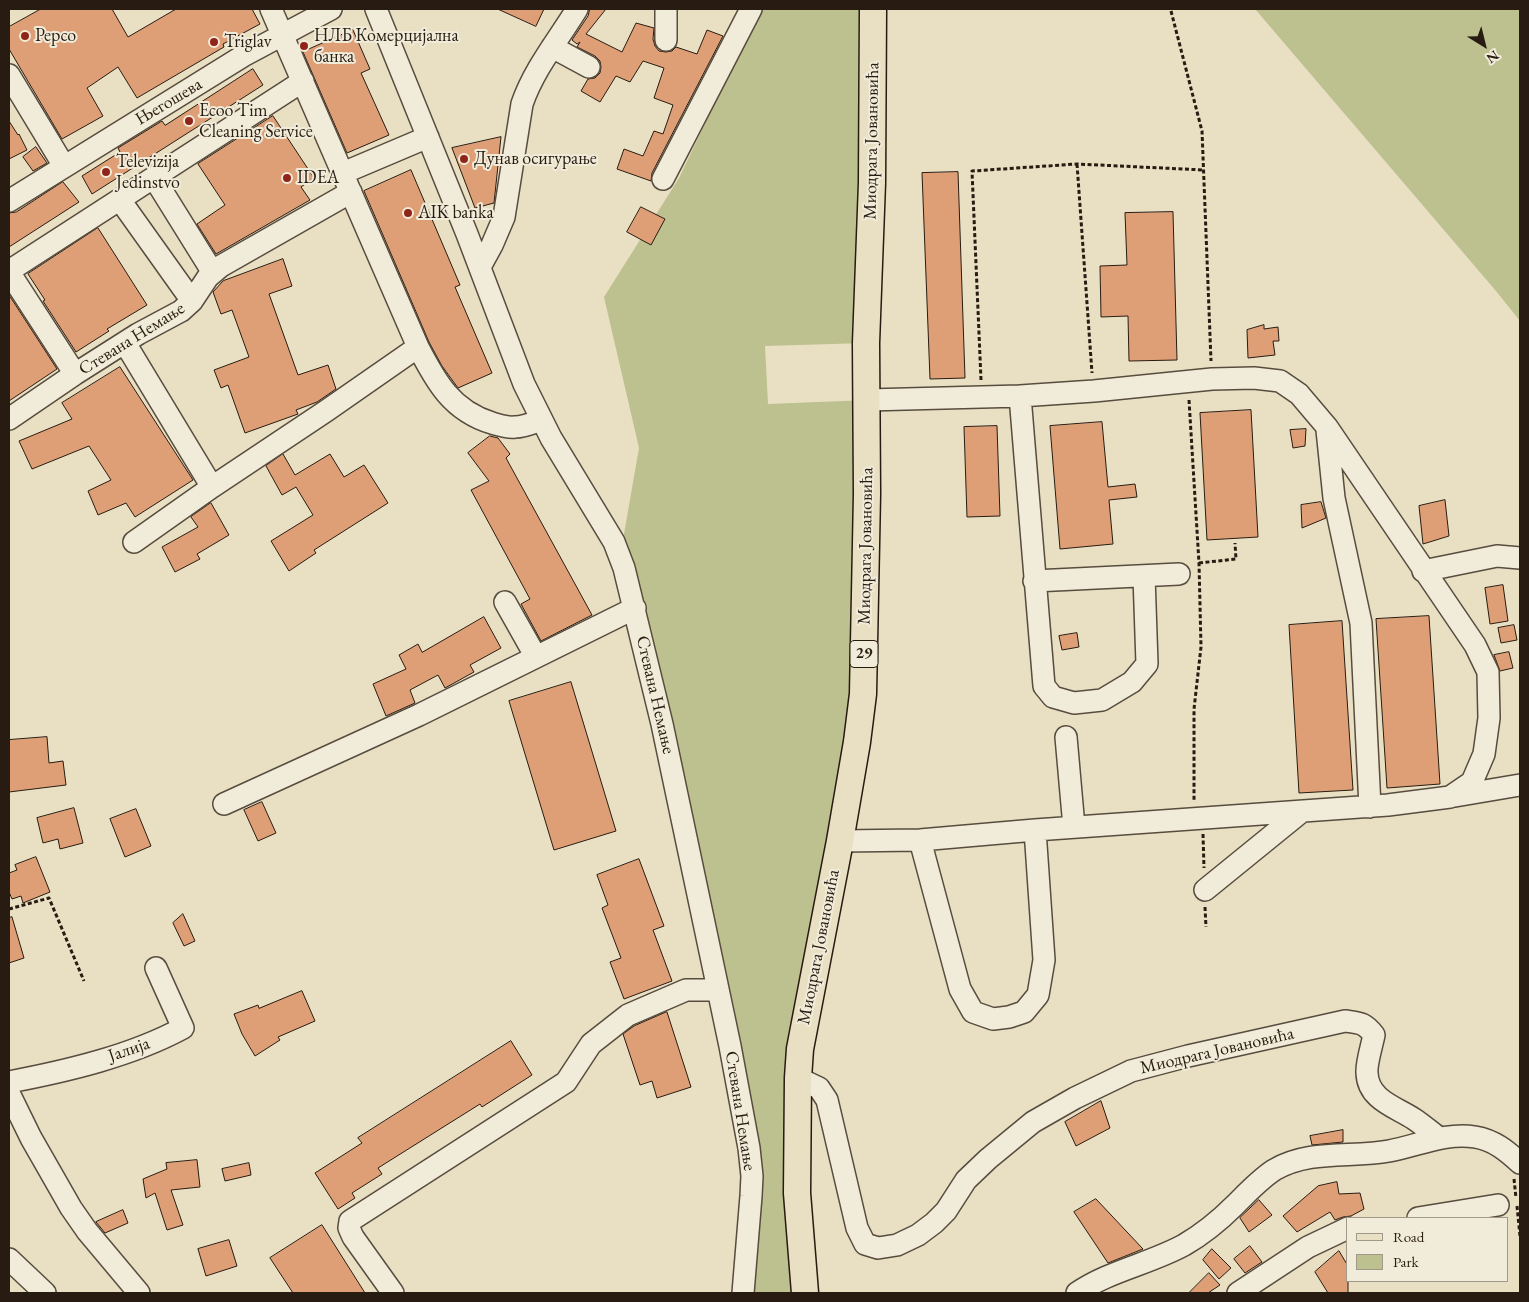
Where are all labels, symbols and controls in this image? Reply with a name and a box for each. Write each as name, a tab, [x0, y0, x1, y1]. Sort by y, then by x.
north arrow	[1459, 20, 1509, 70]
place label: Pepco	[35, 25, 76, 47]
place label: НЛБ Комерцијална банка	[314, 25, 459, 68]
marker: Pepco	[19, 30, 31, 42]
place label: Triglav	[224, 31, 272, 53]
marker: Triglav	[208, 36, 220, 48]
marker: НЛБ Комерцијална банка	[298, 40, 310, 52]
text: N	[1483, 47, 1503, 68]
street label: Миодрага Јовановића	[860, 62, 884, 220]
street label: Његошева	[132, 74, 206, 130]
place label: Ecoo Tim Cleaning Service	[199, 100, 313, 142]
marker: Ecoo Tim Cleaning Service	[183, 115, 195, 127]
place label: Дунав осигурање	[474, 148, 597, 170]
place label: Televizija Jedinstvo	[116, 151, 180, 193]
marker: Дунав осигурање	[458, 153, 470, 165]
marker: Televizija Jedinstvo	[100, 166, 112, 178]
place label: IDEA	[297, 167, 339, 189]
marker: IDEA	[281, 172, 293, 184]
place label: AIK banka	[418, 202, 494, 224]
marker: AIK banka	[402, 207, 414, 219]
street label: Стевана Немање	[75, 298, 189, 380]
street label: Миодрага Јовановића	[854, 467, 878, 625]
street label: Стевана Немање	[631, 634, 679, 756]
road number: 29	[850, 641, 878, 668]
street label: Миодрага Јовановића	[793, 868, 845, 1026]
street label: Миодрага Јовановића	[1138, 1023, 1296, 1079]
street label: Јалија	[105, 1033, 153, 1067]
street label: Стевана Немање	[720, 1050, 760, 1172]
legend	[1346, 1217, 1509, 1282]
text: Road	[1393, 1227, 1424, 1246]
text: Park	[1393, 1252, 1419, 1271]

